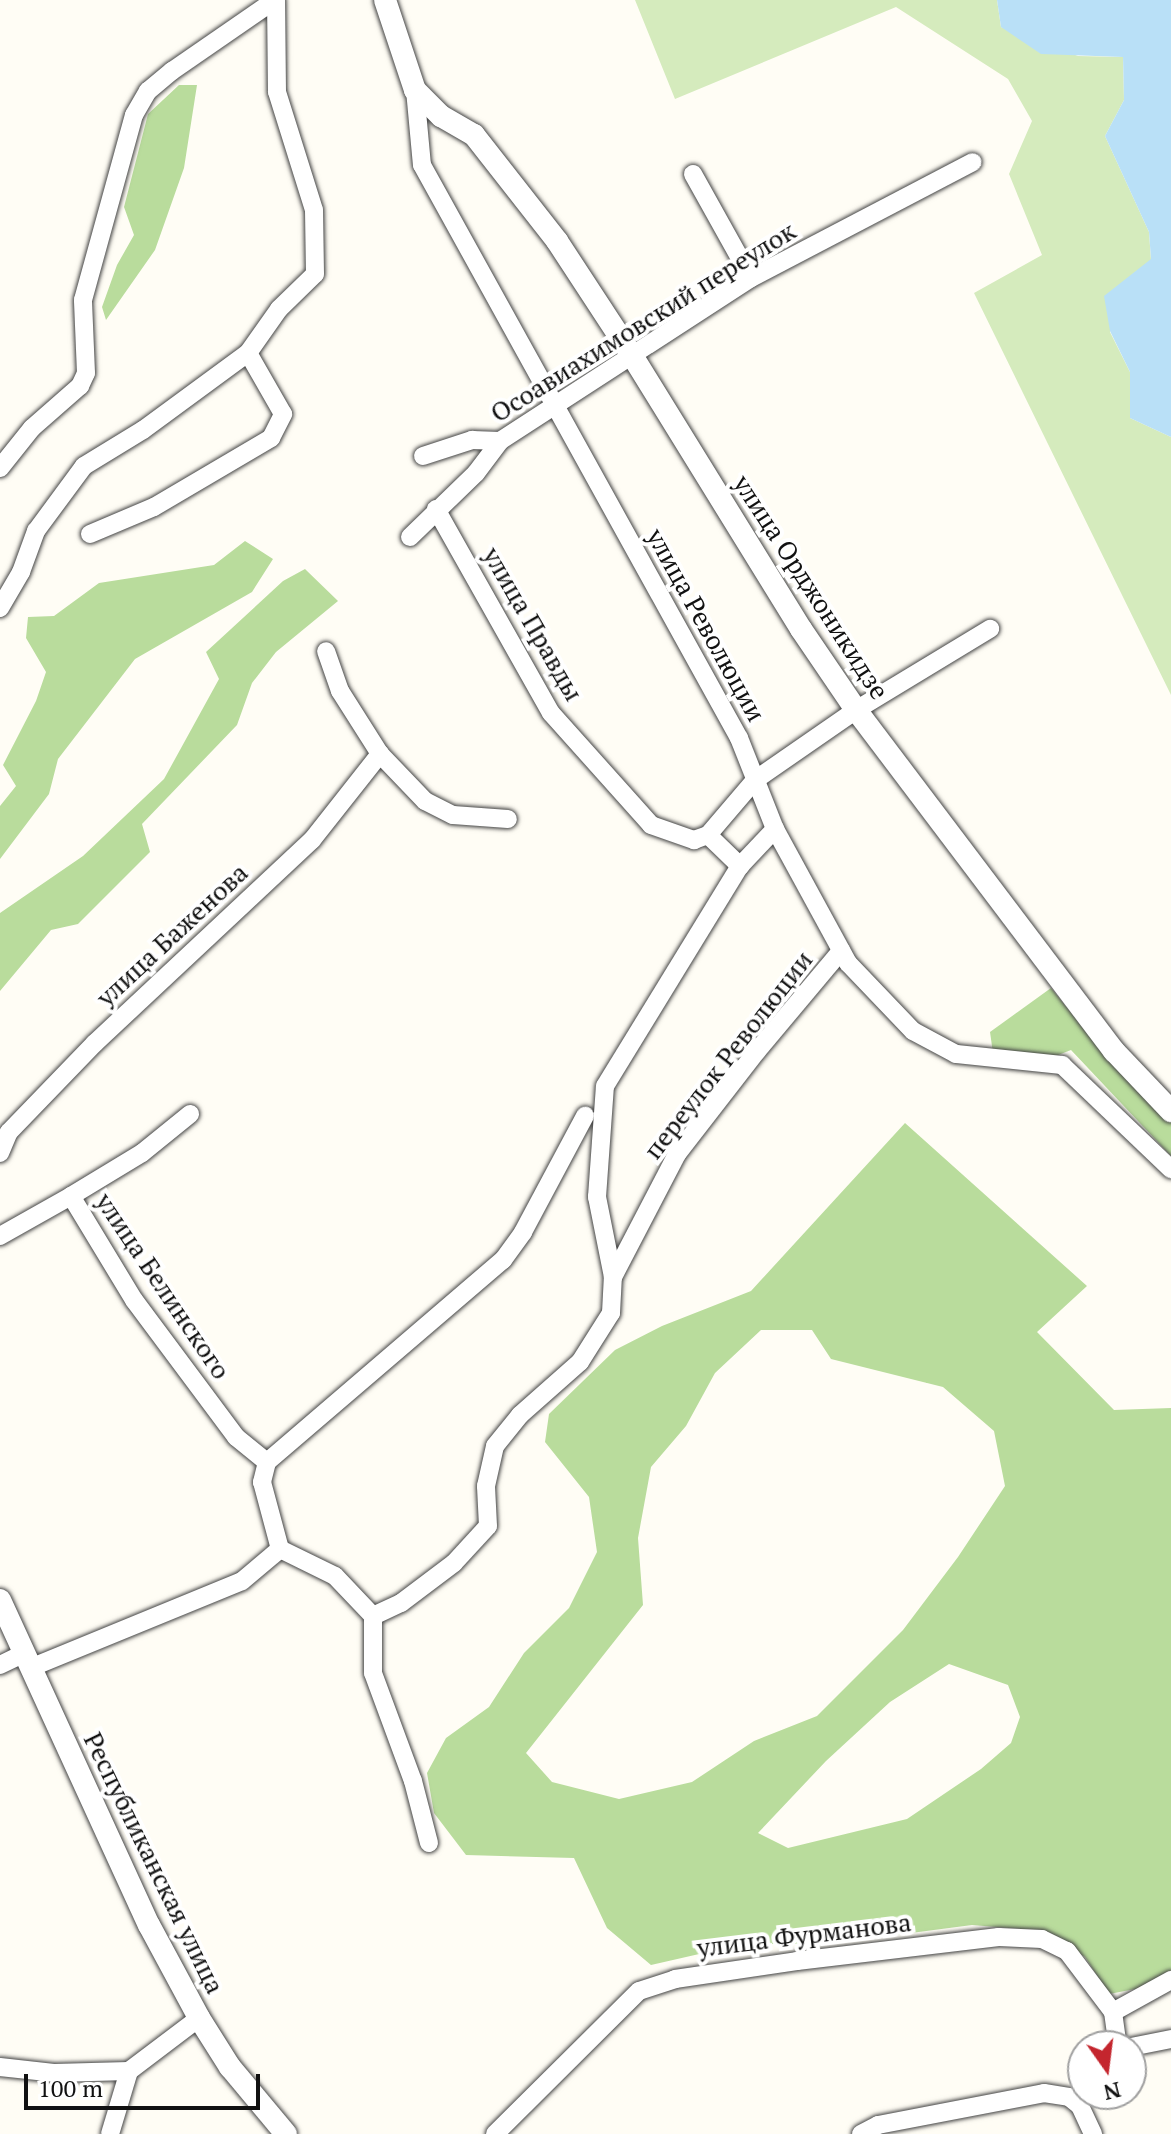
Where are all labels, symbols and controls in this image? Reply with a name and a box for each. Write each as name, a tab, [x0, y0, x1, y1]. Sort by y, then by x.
street label: Осоавиахимовский переулок	[485, 215, 801, 429]
street label: улица Орджоникидзе	[727, 469, 895, 705]
street label: улица Революции	[640, 523, 772, 727]
street label: улица Правды	[476, 542, 590, 706]
street label: улица Баженова	[90, 857, 254, 1013]
street label: переулок Революции	[637, 945, 819, 1165]
street label: улица Белинского	[89, 1187, 237, 1385]
street label: Республиканская улица	[77, 1727, 231, 1999]
street label: улица Фурманова	[695, 1906, 913, 1964]
north arrow	[1067, 2030, 1147, 2110]
scale bar	[28, 2058, 264, 2108]
text: 100 m	[38, 2072, 103, 2104]
text: N	[1101, 2076, 1124, 2108]

